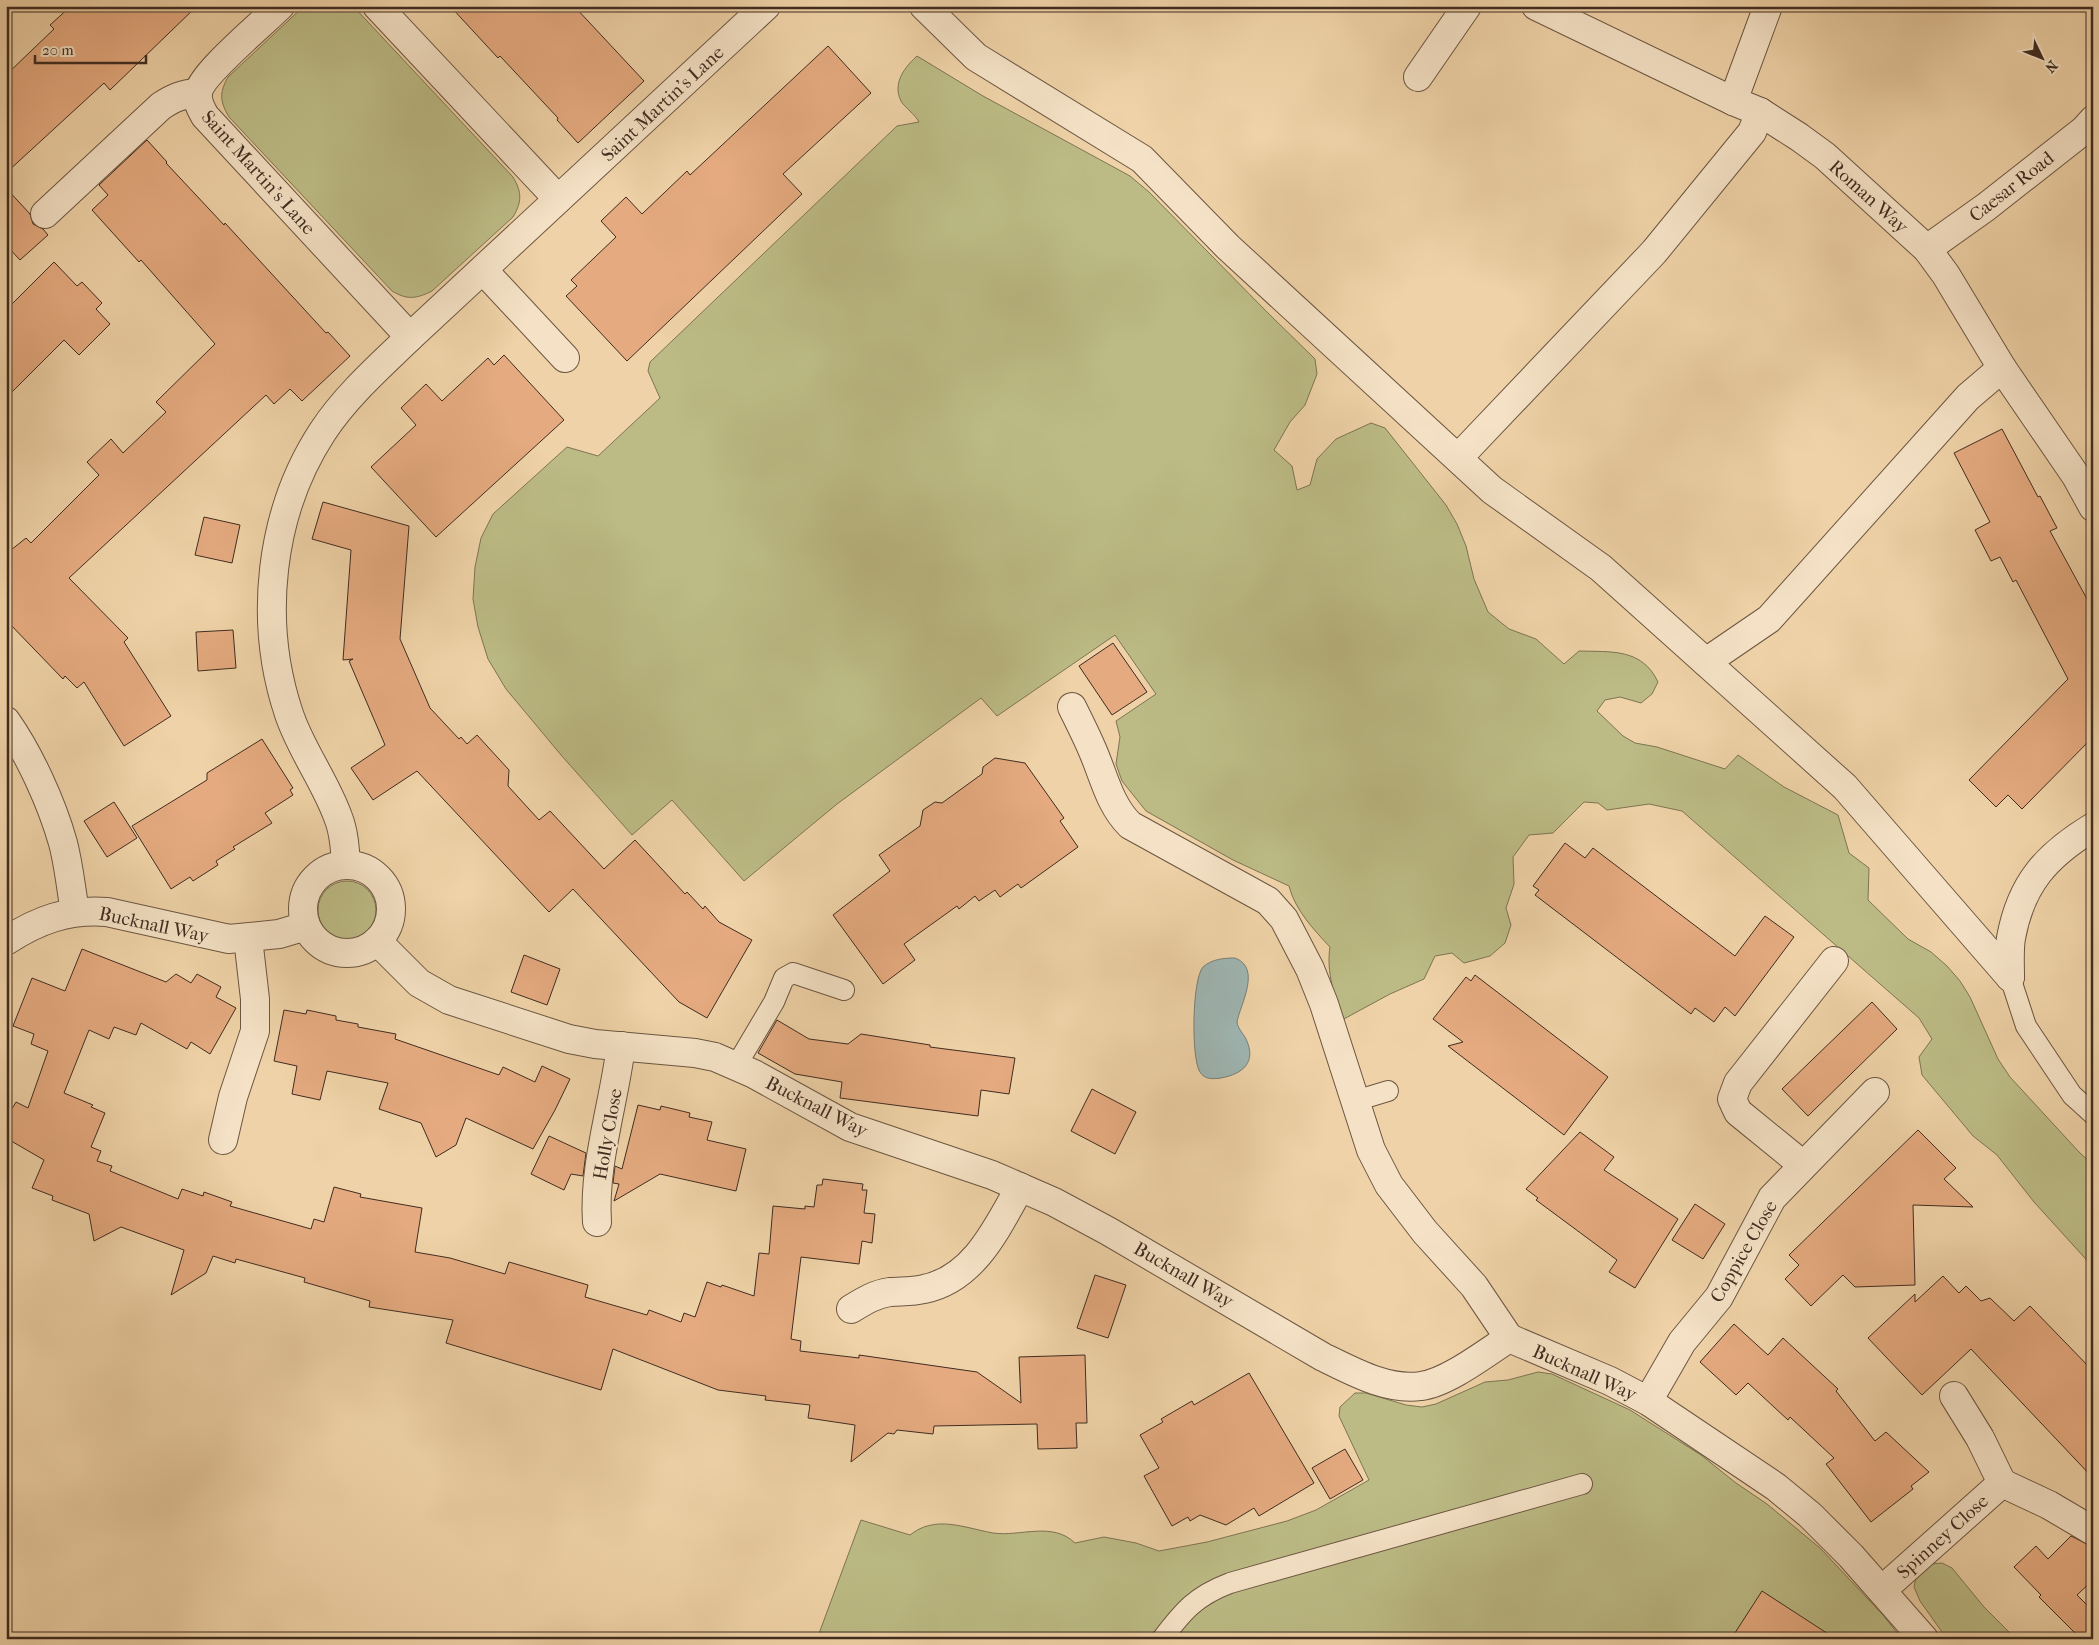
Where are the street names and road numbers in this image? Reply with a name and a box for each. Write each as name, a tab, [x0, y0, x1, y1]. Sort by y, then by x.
street label: Saint Martin's Lane	[597, 41, 728, 166]
street label: Saint Martin's Lane	[197, 106, 320, 239]
street label: Caesar Road	[1965, 147, 2059, 227]
street label: Roman Way	[1824, 156, 1913, 239]
street label: Bucknall Way	[97, 903, 211, 948]
street label: Bucknall Way	[762, 1072, 872, 1142]
street label: Holly Close	[589, 1087, 627, 1182]
street label: Coppice Close	[1706, 1197, 1782, 1306]
street label: Bucknall Way	[1130, 1237, 1238, 1313]
street label: Bucknall Way	[1529, 1340, 1641, 1406]
street label: Spinney Close	[1893, 1490, 1993, 1583]

